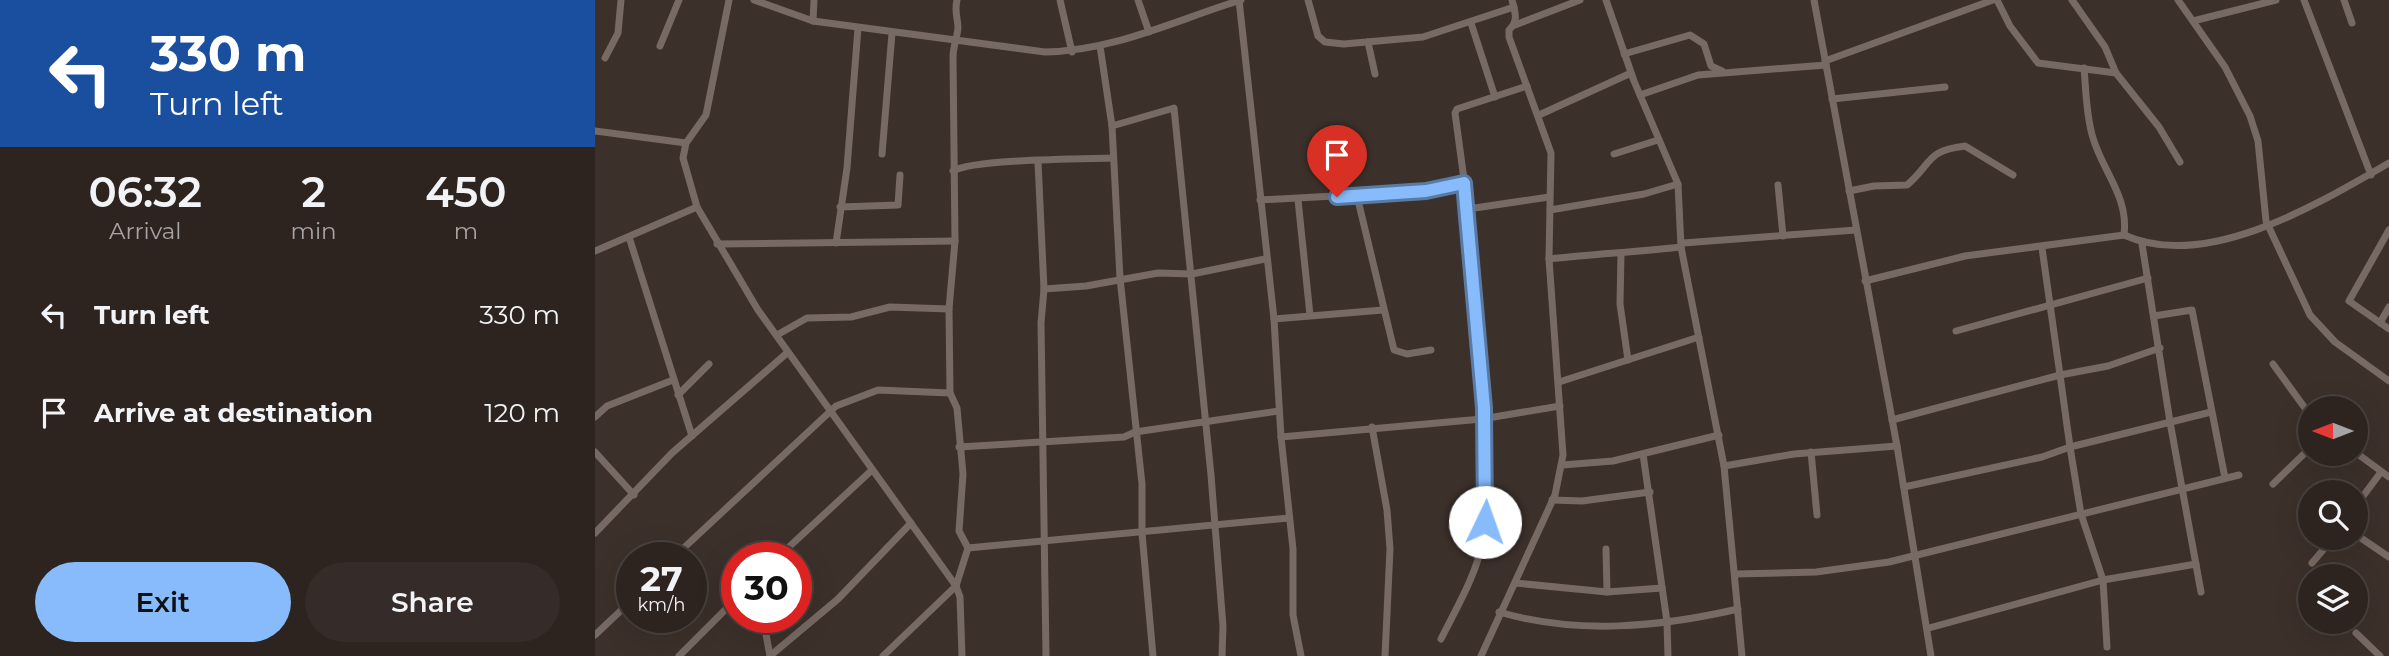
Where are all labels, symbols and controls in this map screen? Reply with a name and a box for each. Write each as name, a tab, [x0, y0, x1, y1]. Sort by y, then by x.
text: 330 m	[150, 24, 306, 83]
icon: left	[35, 28, 126, 119]
text: Turn left	[150, 84, 284, 123]
pin	[1307, 125, 1367, 197]
icon: arrive	[1318, 136, 1356, 174]
text: 06:32	[89, 166, 202, 218]
text: 2	[301, 166, 326, 218]
text: 450	[425, 166, 506, 218]
text: Arrival	[109, 217, 182, 245]
text: min	[291, 217, 337, 245]
text: m	[454, 217, 478, 245]
icon: left	[35, 296, 73, 334]
text: Turn left	[94, 299, 210, 331]
text: 330 m	[479, 299, 560, 331]
icon: arrive	[35, 394, 73, 432]
north arrow	[2298, 396, 2368, 466]
map controls	[2298, 396, 2368, 634]
text: Arrive at destination	[94, 397, 373, 429]
text: 120 m	[484, 397, 560, 429]
button: search	[2298, 480, 2368, 550]
position arrow	[1448, 485, 1522, 559]
speed limit sign: 30	[721, 542, 812, 633]
text: 27	[640, 557, 683, 600]
button: Exit	[35, 562, 291, 642]
button: Share	[305, 562, 560, 642]
button: layers	[2298, 564, 2368, 634]
text: km/h	[637, 594, 686, 616]

